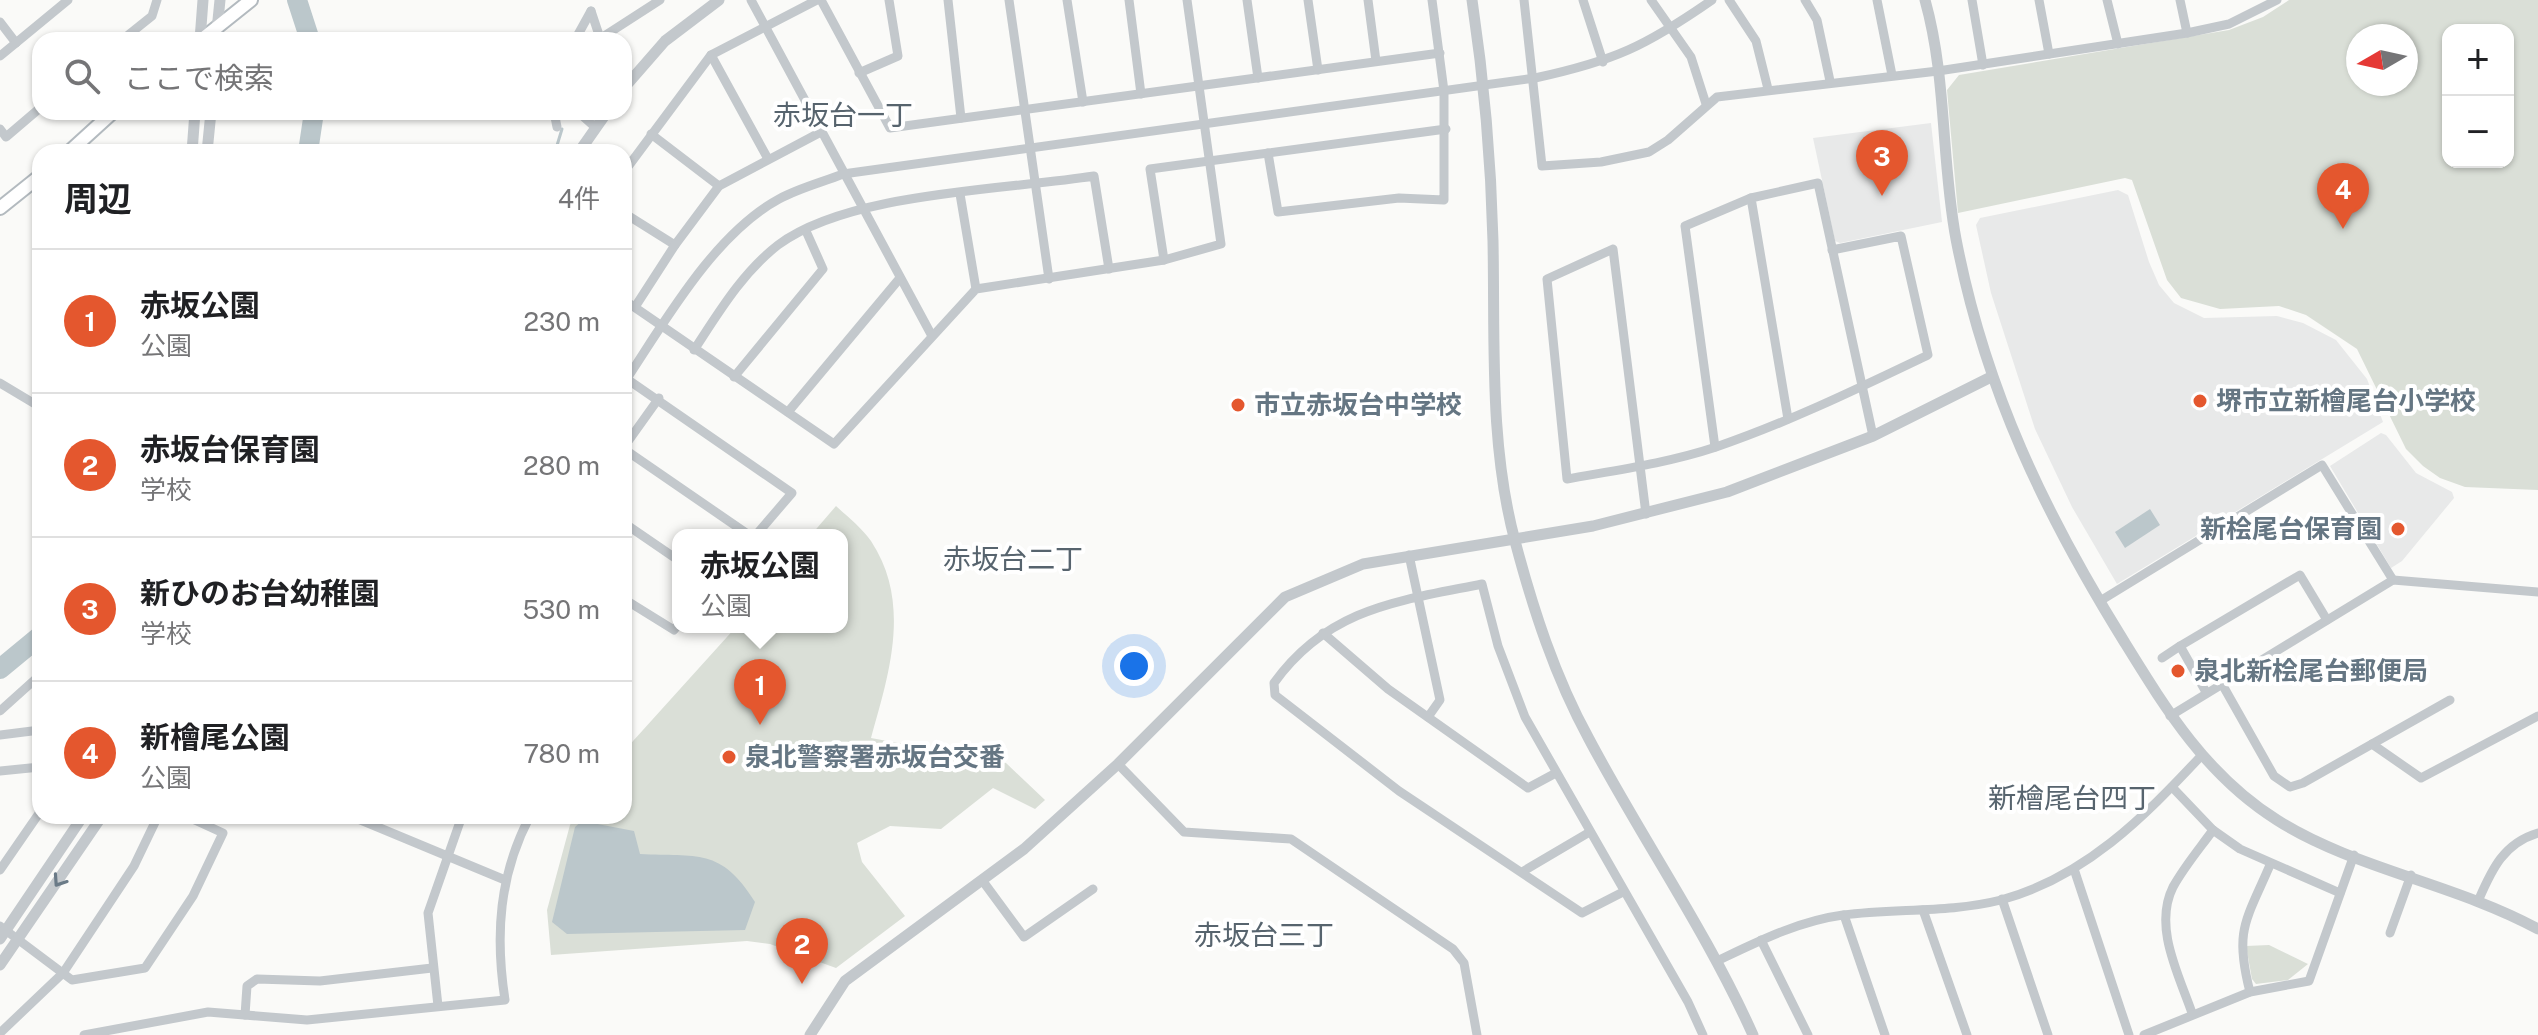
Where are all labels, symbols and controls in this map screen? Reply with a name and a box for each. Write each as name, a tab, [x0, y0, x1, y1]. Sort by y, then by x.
north arrow	[2346, 24, 2418, 96]
map controls	[2442, 24, 2514, 168]
button: +	[2442, 24, 2514, 96]
search box	[32, 32, 632, 120]
icon: search	[60, 54, 104, 98]
text: ここで検索	[124, 60, 274, 96]
button: −	[2442, 96, 2514, 168]
district label: 赤坂台一丁	[773, 98, 913, 131]
pin: 3	[1856, 130, 1908, 196]
pin: 4	[2317, 163, 2369, 229]
text: 周辺	[64, 179, 132, 219]
text: 4件	[558, 183, 600, 214]
text: 赤坂公園	[140, 287, 260, 323]
text: 1	[84, 306, 96, 337]
text: 230 m	[524, 306, 600, 337]
text: 公園	[140, 330, 192, 361]
place label: 堺市立新檜尾台小学校	[2216, 385, 2476, 416]
place label: 市立赤坂台中学校	[1254, 389, 1462, 420]
marker: 堺市立新檜尾台小学校	[2191, 392, 2209, 410]
marker: 市立赤坂台中学校	[1229, 396, 1247, 414]
text: 赤坂台保育園	[140, 431, 320, 467]
text: 2	[82, 450, 98, 481]
text: 280 m	[523, 450, 600, 481]
text: 学校	[140, 474, 192, 505]
place label: 新桧尾台保育園	[2200, 513, 2382, 544]
marker: 新桧尾台保育園	[2389, 520, 2407, 538]
popup	[672, 529, 848, 633]
district label: 赤坂台二丁	[943, 542, 1083, 575]
text: 赤坂公園	[700, 547, 820, 583]
text: 新ひのお台幼稚園	[140, 575, 380, 611]
text: 公園	[700, 590, 752, 621]
text: 3	[81, 594, 99, 625]
text: 530 m	[522, 594, 600, 625]
text: 学校	[140, 618, 192, 649]
your location	[1114, 646, 1154, 686]
place label: 泉北新桧尾台郵便局	[2194, 655, 2428, 686]
pin: 1	[734, 659, 786, 725]
marker: 泉北新桧尾台郵便局	[2169, 662, 2187, 680]
text: 新檜尾公園	[140, 719, 290, 755]
text: 4	[81, 738, 99, 769]
text: 780 m	[524, 738, 600, 769]
place label: 泉北警察署赤坂台交番	[745, 741, 1005, 772]
marker: 泉北警察署赤坂台交番	[720, 748, 738, 766]
text: 公園	[140, 762, 192, 793]
district label: 新檜尾台四丁	[1988, 781, 2156, 814]
one-way arrow	[54, 873, 69, 887]
pin: 2	[776, 918, 828, 984]
district label: 赤坂台三丁	[1194, 918, 1334, 951]

